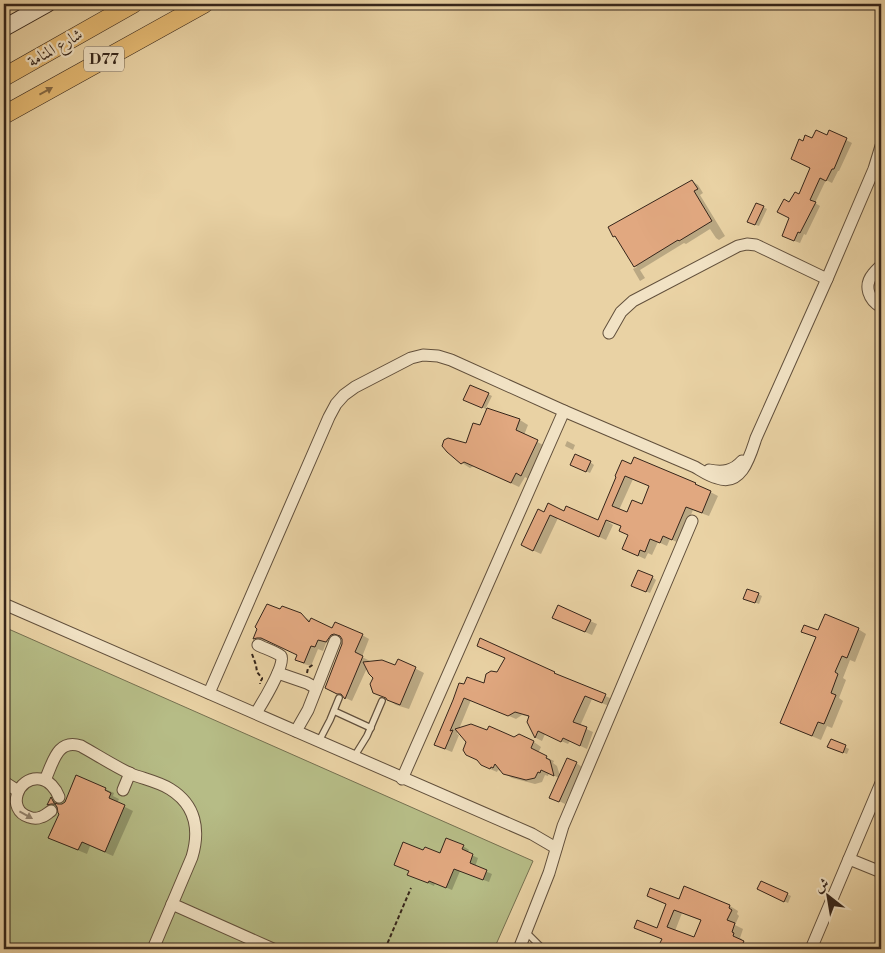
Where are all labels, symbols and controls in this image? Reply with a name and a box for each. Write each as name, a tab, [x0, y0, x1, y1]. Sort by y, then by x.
street label: شارع المنامة	[24, 24, 88, 74]
road number: D77	[84, 46, 124, 72]
one-way arrow	[39, 87, 54, 95]
one-way arrow	[20, 810, 33, 819]
north arrow	[802, 870, 852, 920]
text: ش	[811, 874, 833, 897]

